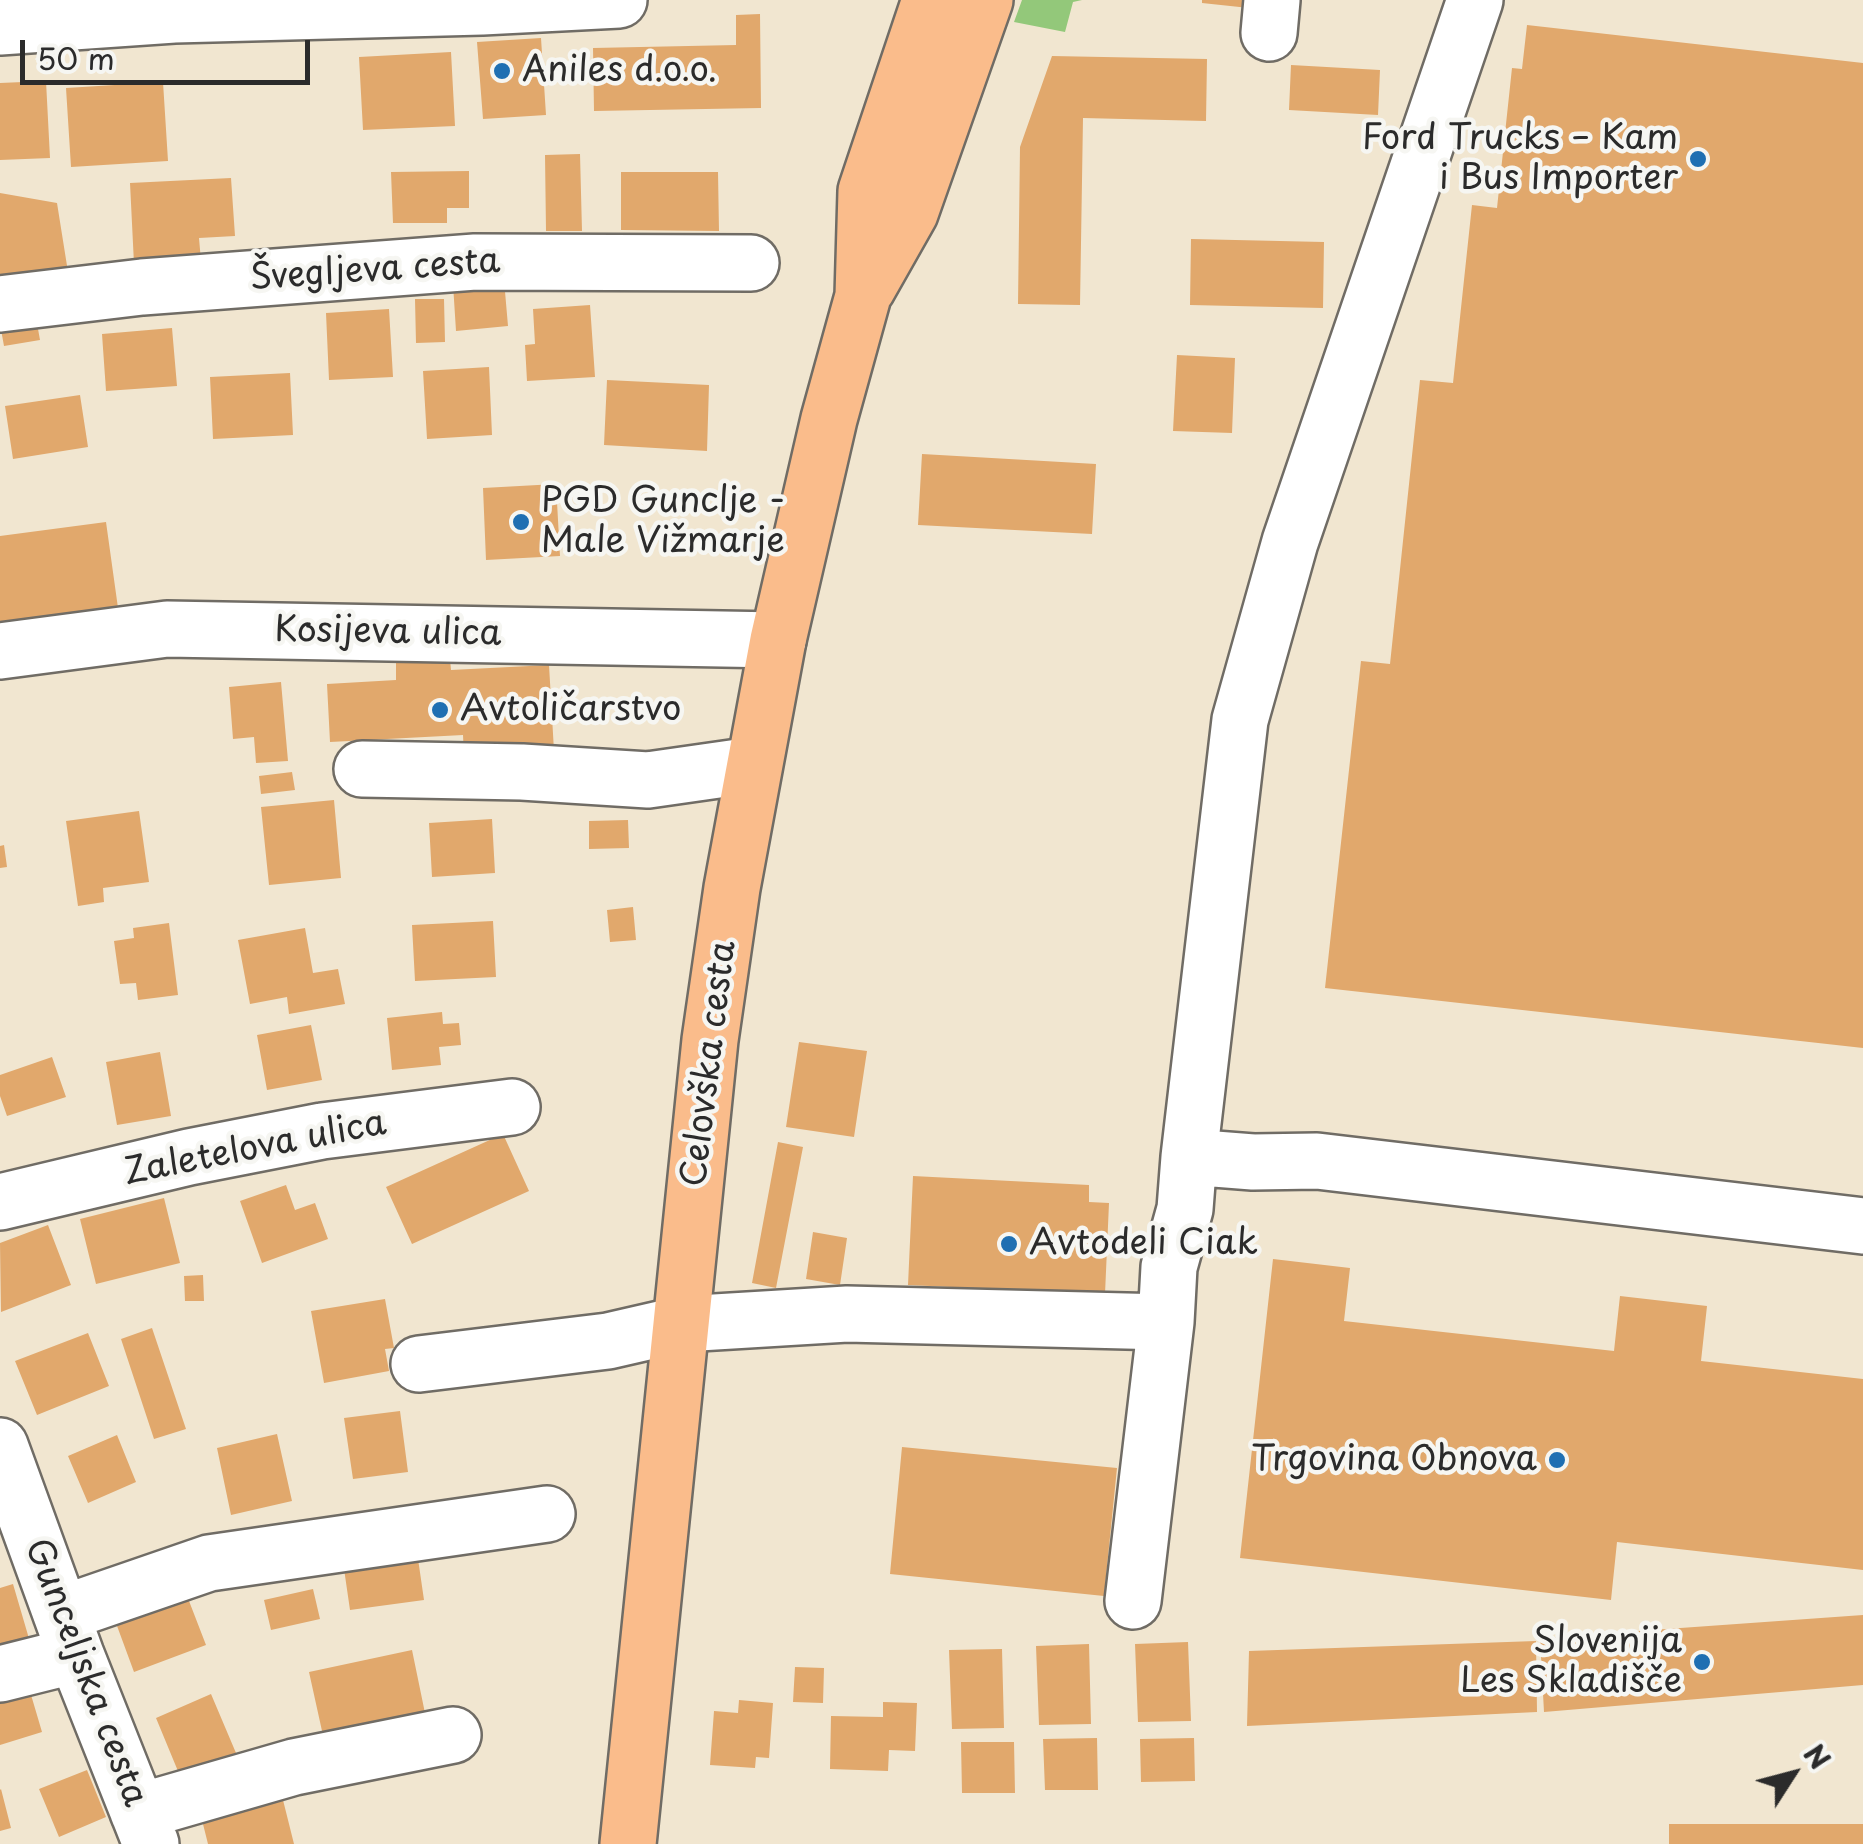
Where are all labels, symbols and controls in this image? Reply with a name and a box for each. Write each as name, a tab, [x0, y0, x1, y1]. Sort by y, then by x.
scale bar	[25, 20, 315, 82]
text: 50 m	[37, 35, 115, 80]
place label: Aniles d.o.o.	[522, 50, 717, 92]
marker: Aniles d.o.o.	[491, 60, 513, 82]
place label: Ford Trucks – Kam i Bus Importer	[1362, 118, 1678, 200]
marker: Ford Trucks – Kam i Bus Importer	[1687, 148, 1709, 170]
street label: Švegljeva cesta	[248, 241, 502, 301]
place label: PGD Gunclje - Male Vižmarje	[541, 481, 786, 563]
marker: PGD Gunclje - Male Vižmarje	[510, 511, 532, 533]
street label: Kosijeva ulica	[274, 610, 502, 656]
place label: Avtoličarstvo	[460, 689, 682, 731]
marker: Avtoličarstvo	[429, 699, 451, 721]
street label: Celovška cesta	[674, 938, 746, 1190]
street label: Zaletelova ulica	[120, 1103, 390, 1195]
place label: Avtodeli Ciak	[1029, 1223, 1258, 1265]
marker: Avtodeli Ciak	[998, 1233, 1020, 1255]
place label: Trgovina Obnova	[1251, 1439, 1537, 1481]
marker: Trgovina Obnova	[1546, 1449, 1568, 1471]
street label: Gunceljska cesta	[15, 1533, 155, 1813]
place label: Slovenija Les Skladišče	[1460, 1621, 1682, 1703]
marker: Slovenija Les Skladišče	[1691, 1651, 1713, 1673]
north arrow	[1743, 1724, 1843, 1824]
text: N	[1794, 1734, 1842, 1778]

